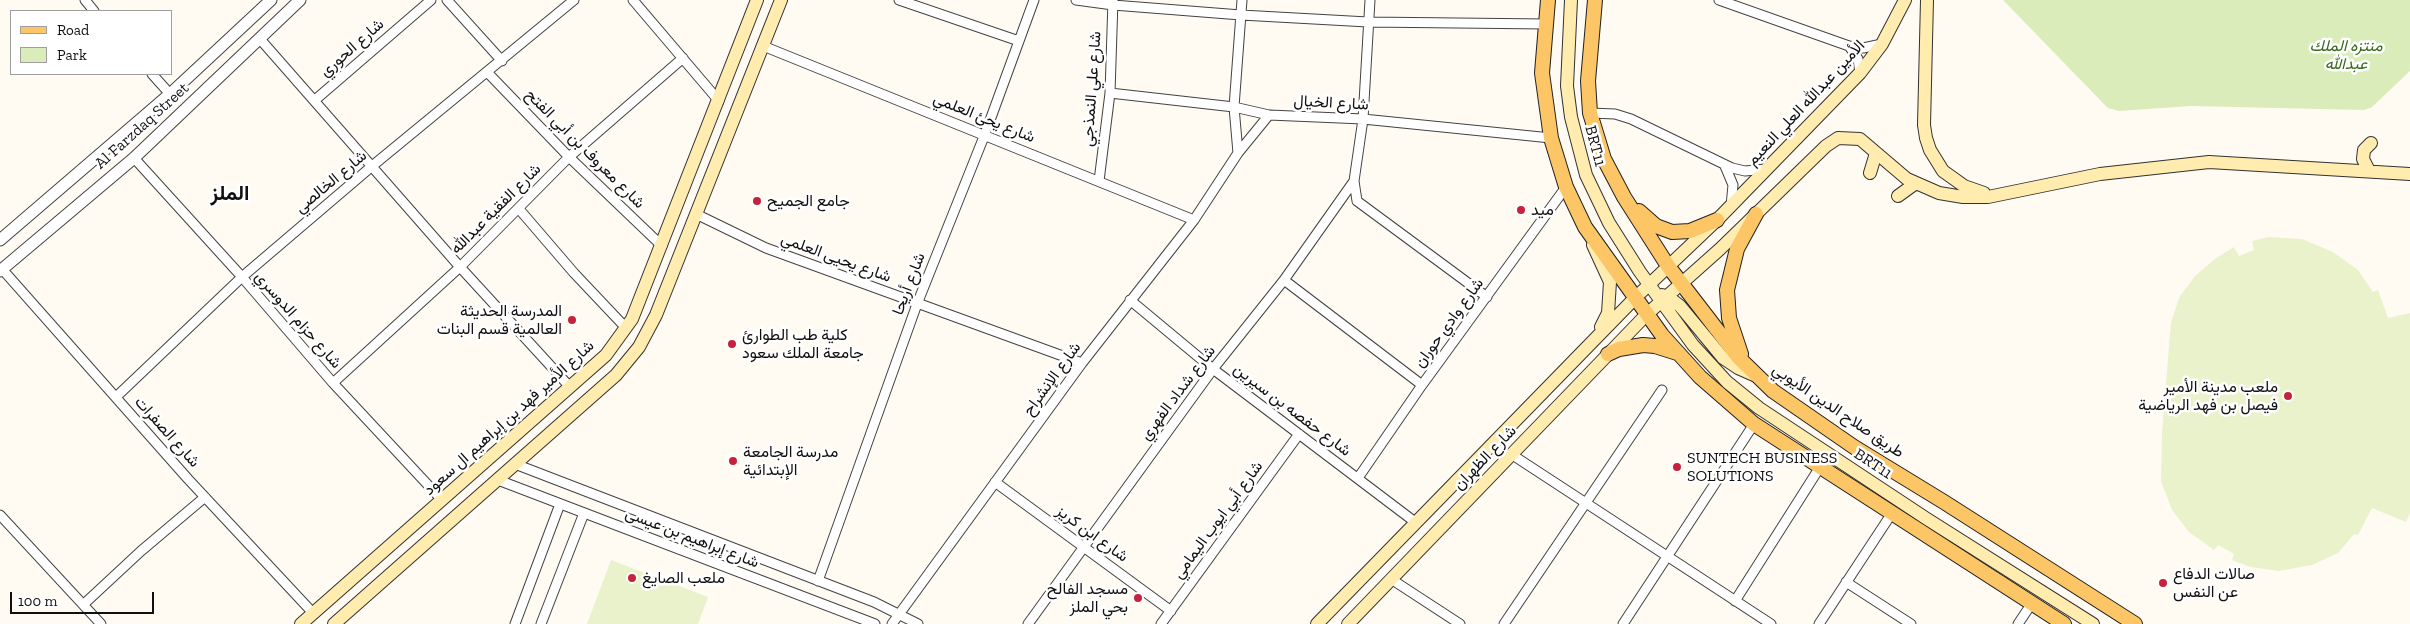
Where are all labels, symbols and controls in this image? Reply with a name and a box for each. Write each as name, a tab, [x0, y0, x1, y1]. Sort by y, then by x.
legend	[10, 10, 172, 75]
street label: شارع الحوري	[316, 15, 388, 81]
text: Road	[57, 21, 89, 39]
street label: شارع علي النمذجي	[1078, 31, 1106, 147]
street label: الأمين عبدالله العلي النعيم	[1743, 36, 1869, 170]
park label: منتزه الملك عبدالله	[2309, 36, 2383, 74]
text: Park	[57, 46, 87, 64]
street label: Al Farzdaq Street	[91, 79, 193, 173]
street label: شارع معروف بن أبي الفتح	[521, 85, 649, 213]
street label: شارع يحئ العلمي	[930, 89, 1038, 147]
street label: شارع الخيال	[1293, 91, 1369, 115]
street label: BRT11	[1580, 123, 1610, 169]
street label: شارع الخالصي	[291, 146, 371, 218]
street label: شارع الفقية عبدالله	[447, 160, 545, 258]
district label: الملز	[211, 181, 249, 207]
place label: جامع الجميح	[767, 191, 850, 211]
marker: جامع الجميح	[751, 195, 763, 207]
place label: ميد	[1531, 200, 1554, 220]
marker: ميد	[1515, 204, 1527, 216]
street label: شارع يحيى العلمي	[778, 229, 894, 287]
street label: شارع أريحا	[888, 250, 930, 318]
street label: شارع حزام الدوسري	[251, 267, 345, 373]
street label: شارع وادي حوران	[1410, 274, 1488, 372]
place label: المدرسة الحديثة العالمية قسم البنات	[437, 301, 562, 339]
marker: المدرسة الحديثة العالمية قسم البنات	[566, 314, 578, 326]
place label: كلية طب الطوارئ جامعة الملك سعود	[742, 325, 864, 363]
street label: شارع الأمير فهد بن إبراهيم ال سعود	[420, 336, 598, 500]
marker: كلية طب الطوارئ جامعة الملك سعود	[726, 338, 738, 350]
street label: شارع الإنشراح	[1019, 338, 1085, 420]
street label: شارع شداد الفهري	[1136, 342, 1220, 444]
street label: شارع حفصه بن سيرين	[1229, 360, 1355, 460]
street label: طريق صلاح الدين الأيوبي	[1768, 360, 1908, 462]
place label: ملعب مدينة الأمير فيصل بن فهد الرياضية	[2138, 377, 2278, 415]
marker: ملعب مدينة الأمير فيصل بن فهد الرياضية	[2282, 390, 2294, 402]
street label: شارع الصفرات	[130, 393, 204, 471]
street label: شارع الظهران	[1449, 422, 1521, 494]
place label: مدرسة الجامعة الإبتدائية	[743, 442, 838, 480]
street label: BRT11	[1850, 445, 1896, 483]
place label: SUNTECH BUSINESS SOLUTIONS	[1687, 448, 1837, 486]
marker: مدرسة الجامعة الإبتدائية	[727, 455, 739, 467]
street label: شارع أبي ايوب اليمامي	[1169, 457, 1267, 583]
marker: SUNTECH BUSINESS SOLUTIONS	[1671, 461, 1683, 473]
street label: شارع ابن كريز	[1052, 501, 1132, 567]
street label: شارع إبراهيم بن عيسى	[622, 504, 762, 572]
place label: صالات الدفاع عن النفس	[2173, 564, 2255, 602]
place label: ملعب الصايغ	[642, 568, 725, 588]
marker: ملعب الصايغ	[626, 572, 638, 584]
marker: صالات الدفاع عن النفس	[2157, 577, 2169, 589]
place label: مسجد الفالح بحي الملز	[1047, 579, 1128, 617]
scale bar	[12, 582, 156, 614]
text: 100 m	[18, 592, 57, 610]
marker: مسجد الفالح بحي الملز	[1132, 592, 1144, 604]

